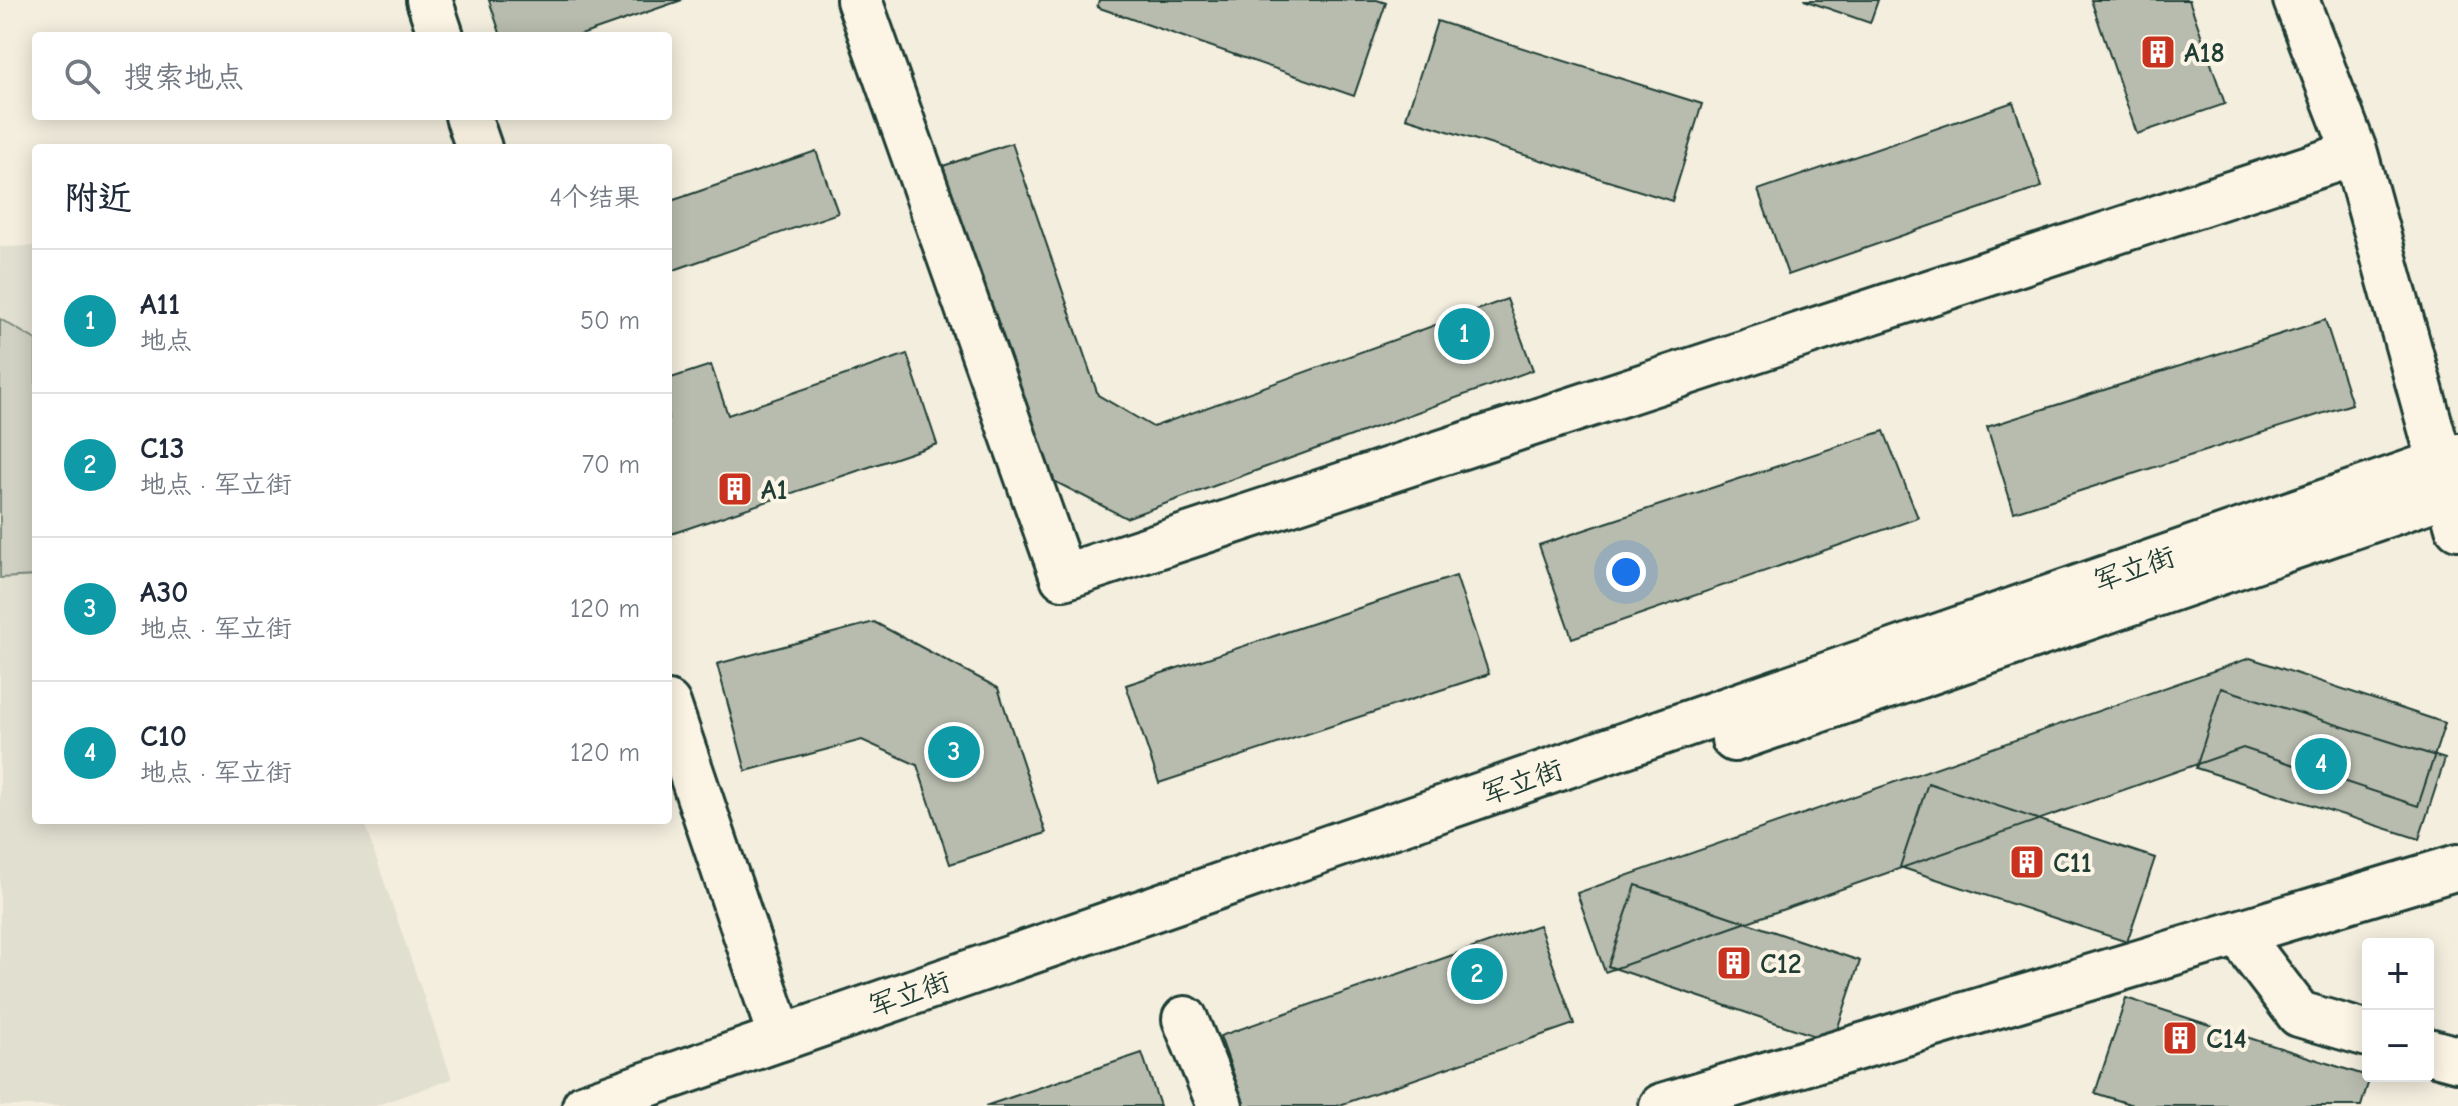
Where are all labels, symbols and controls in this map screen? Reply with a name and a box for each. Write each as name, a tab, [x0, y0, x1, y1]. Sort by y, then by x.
search box	[32, 32, 672, 120]
building icon: A18	[2139, 33, 2177, 71]
place label: A18	[2184, 37, 2225, 69]
icon: search	[60, 54, 104, 98]
text: 搜索地点	[124, 60, 244, 95]
text: 附近	[64, 178, 132, 218]
text: 4个结果	[549, 183, 640, 213]
text: A11	[140, 287, 180, 322]
pin: 1	[1438, 304, 1490, 364]
text: 1	[85, 306, 95, 336]
text: 50 m	[580, 306, 640, 336]
text: 地点	[140, 326, 192, 356]
text: C13	[140, 431, 185, 466]
text: 2	[84, 450, 96, 480]
text: 70 m	[582, 450, 640, 480]
text: 地点 · 军立街	[140, 470, 292, 500]
building icon: A1	[716, 470, 754, 508]
place label: A1	[761, 474, 787, 506]
street label: 军立街	[2089, 540, 2179, 598]
your location	[1606, 552, 1646, 592]
text: A30	[140, 575, 189, 610]
text: 3	[84, 594, 96, 624]
text: 120 m	[570, 594, 640, 624]
text: 地点 · 军立街	[140, 614, 292, 644]
text: C10	[140, 719, 187, 754]
pin: 3	[928, 722, 980, 782]
pin: 4	[2295, 734, 2347, 794]
text: 4	[84, 738, 96, 768]
text: 120 m	[570, 738, 640, 768]
street label: 军立街	[1477, 753, 1567, 811]
text: 地点 · 军立街	[140, 758, 292, 788]
building icon: C11	[2008, 843, 2046, 881]
place label: C11	[2053, 847, 2092, 879]
map controls	[2362, 938, 2434, 1082]
button: +	[2362, 938, 2434, 1010]
pin: 2	[1451, 944, 1503, 1004]
building icon: C12	[1715, 944, 1753, 982]
place label: C12	[1760, 948, 1802, 980]
street label: 军立街	[864, 965, 954, 1023]
button: −	[2362, 1010, 2434, 1082]
building icon: C14	[2161, 1019, 2199, 1057]
place label: C14	[2206, 1023, 2247, 1055]

